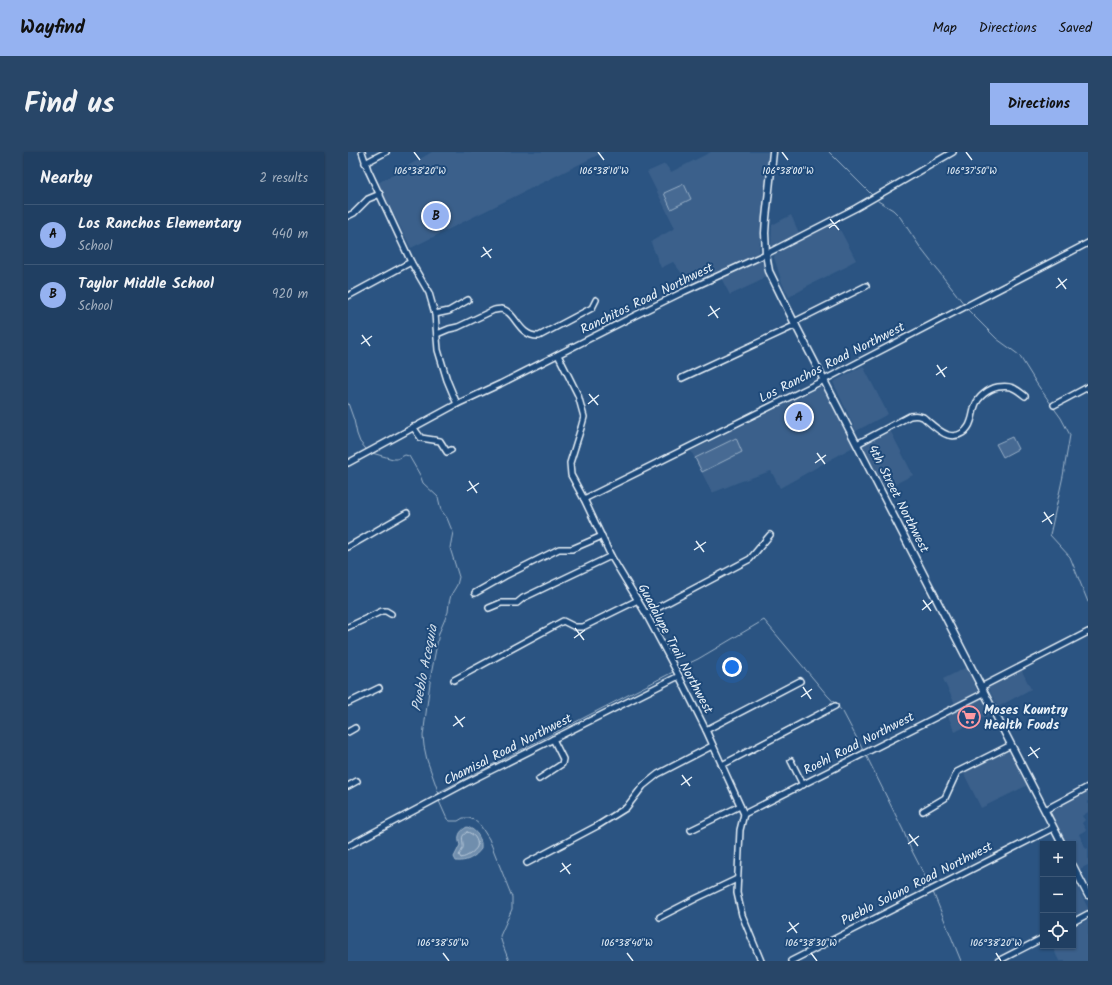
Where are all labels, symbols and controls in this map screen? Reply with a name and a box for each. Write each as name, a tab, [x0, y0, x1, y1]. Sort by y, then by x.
text: Wayfind	[20, 13, 85, 43]
text: Map	[932, 17, 957, 39]
text: Directions	[979, 17, 1037, 39]
text: Saved	[1059, 17, 1092, 39]
text: Find us	[24, 82, 115, 127]
button: Directions	[990, 83, 1088, 125]
text: 106°38'20"W	[394, 163, 446, 179]
text: 106°38'10"W	[579, 163, 629, 179]
text: 106°38'00"W	[762, 163, 814, 179]
text: 106°37'50"W	[947, 163, 997, 179]
text: Nearby	[40, 165, 92, 192]
text: 2 results	[260, 168, 308, 189]
pin: B	[423, 201, 449, 231]
text: Los Ranchos Elementary	[78, 212, 241, 236]
text: A	[49, 224, 57, 245]
text: 440 m	[272, 224, 308, 245]
text: School	[78, 236, 113, 257]
street label: Ranchitos Road Northwest	[577, 257, 718, 340]
text: Taylor Middle School	[78, 272, 214, 296]
text: B	[49, 284, 57, 305]
text: 920 m	[272, 284, 308, 305]
text: School	[78, 296, 113, 317]
street label: Los Ranchos Road Northwest	[755, 317, 909, 409]
pin: A	[786, 402, 812, 432]
street label: 4th Street Northwest	[862, 441, 935, 558]
street label: Guadalupe Trail Northwest	[632, 580, 719, 719]
water label: Pueblo Acequia	[406, 621, 444, 713]
your location	[722, 657, 742, 677]
place label: Moses Kountry Health Foods	[984, 700, 1068, 736]
supermarket icon: Moses Kountry Health Foods	[956, 704, 982, 730]
street label: Roehl Road Northwest	[800, 706, 919, 781]
street label: Chamisal Road Northwest	[440, 708, 577, 792]
street label: Pueblo Solano Road Northwest	[837, 836, 997, 931]
map controls	[1040, 841, 1076, 949]
button: +	[1040, 841, 1076, 877]
button: −	[1040, 877, 1076, 913]
button: locate	[1040, 913, 1076, 949]
text: 106°38'50"W	[417, 935, 469, 951]
text: 106°38'40"W	[601, 935, 653, 951]
text: 106°38'30"W	[785, 935, 837, 951]
text: 106°38'20"W	[970, 935, 1022, 951]

